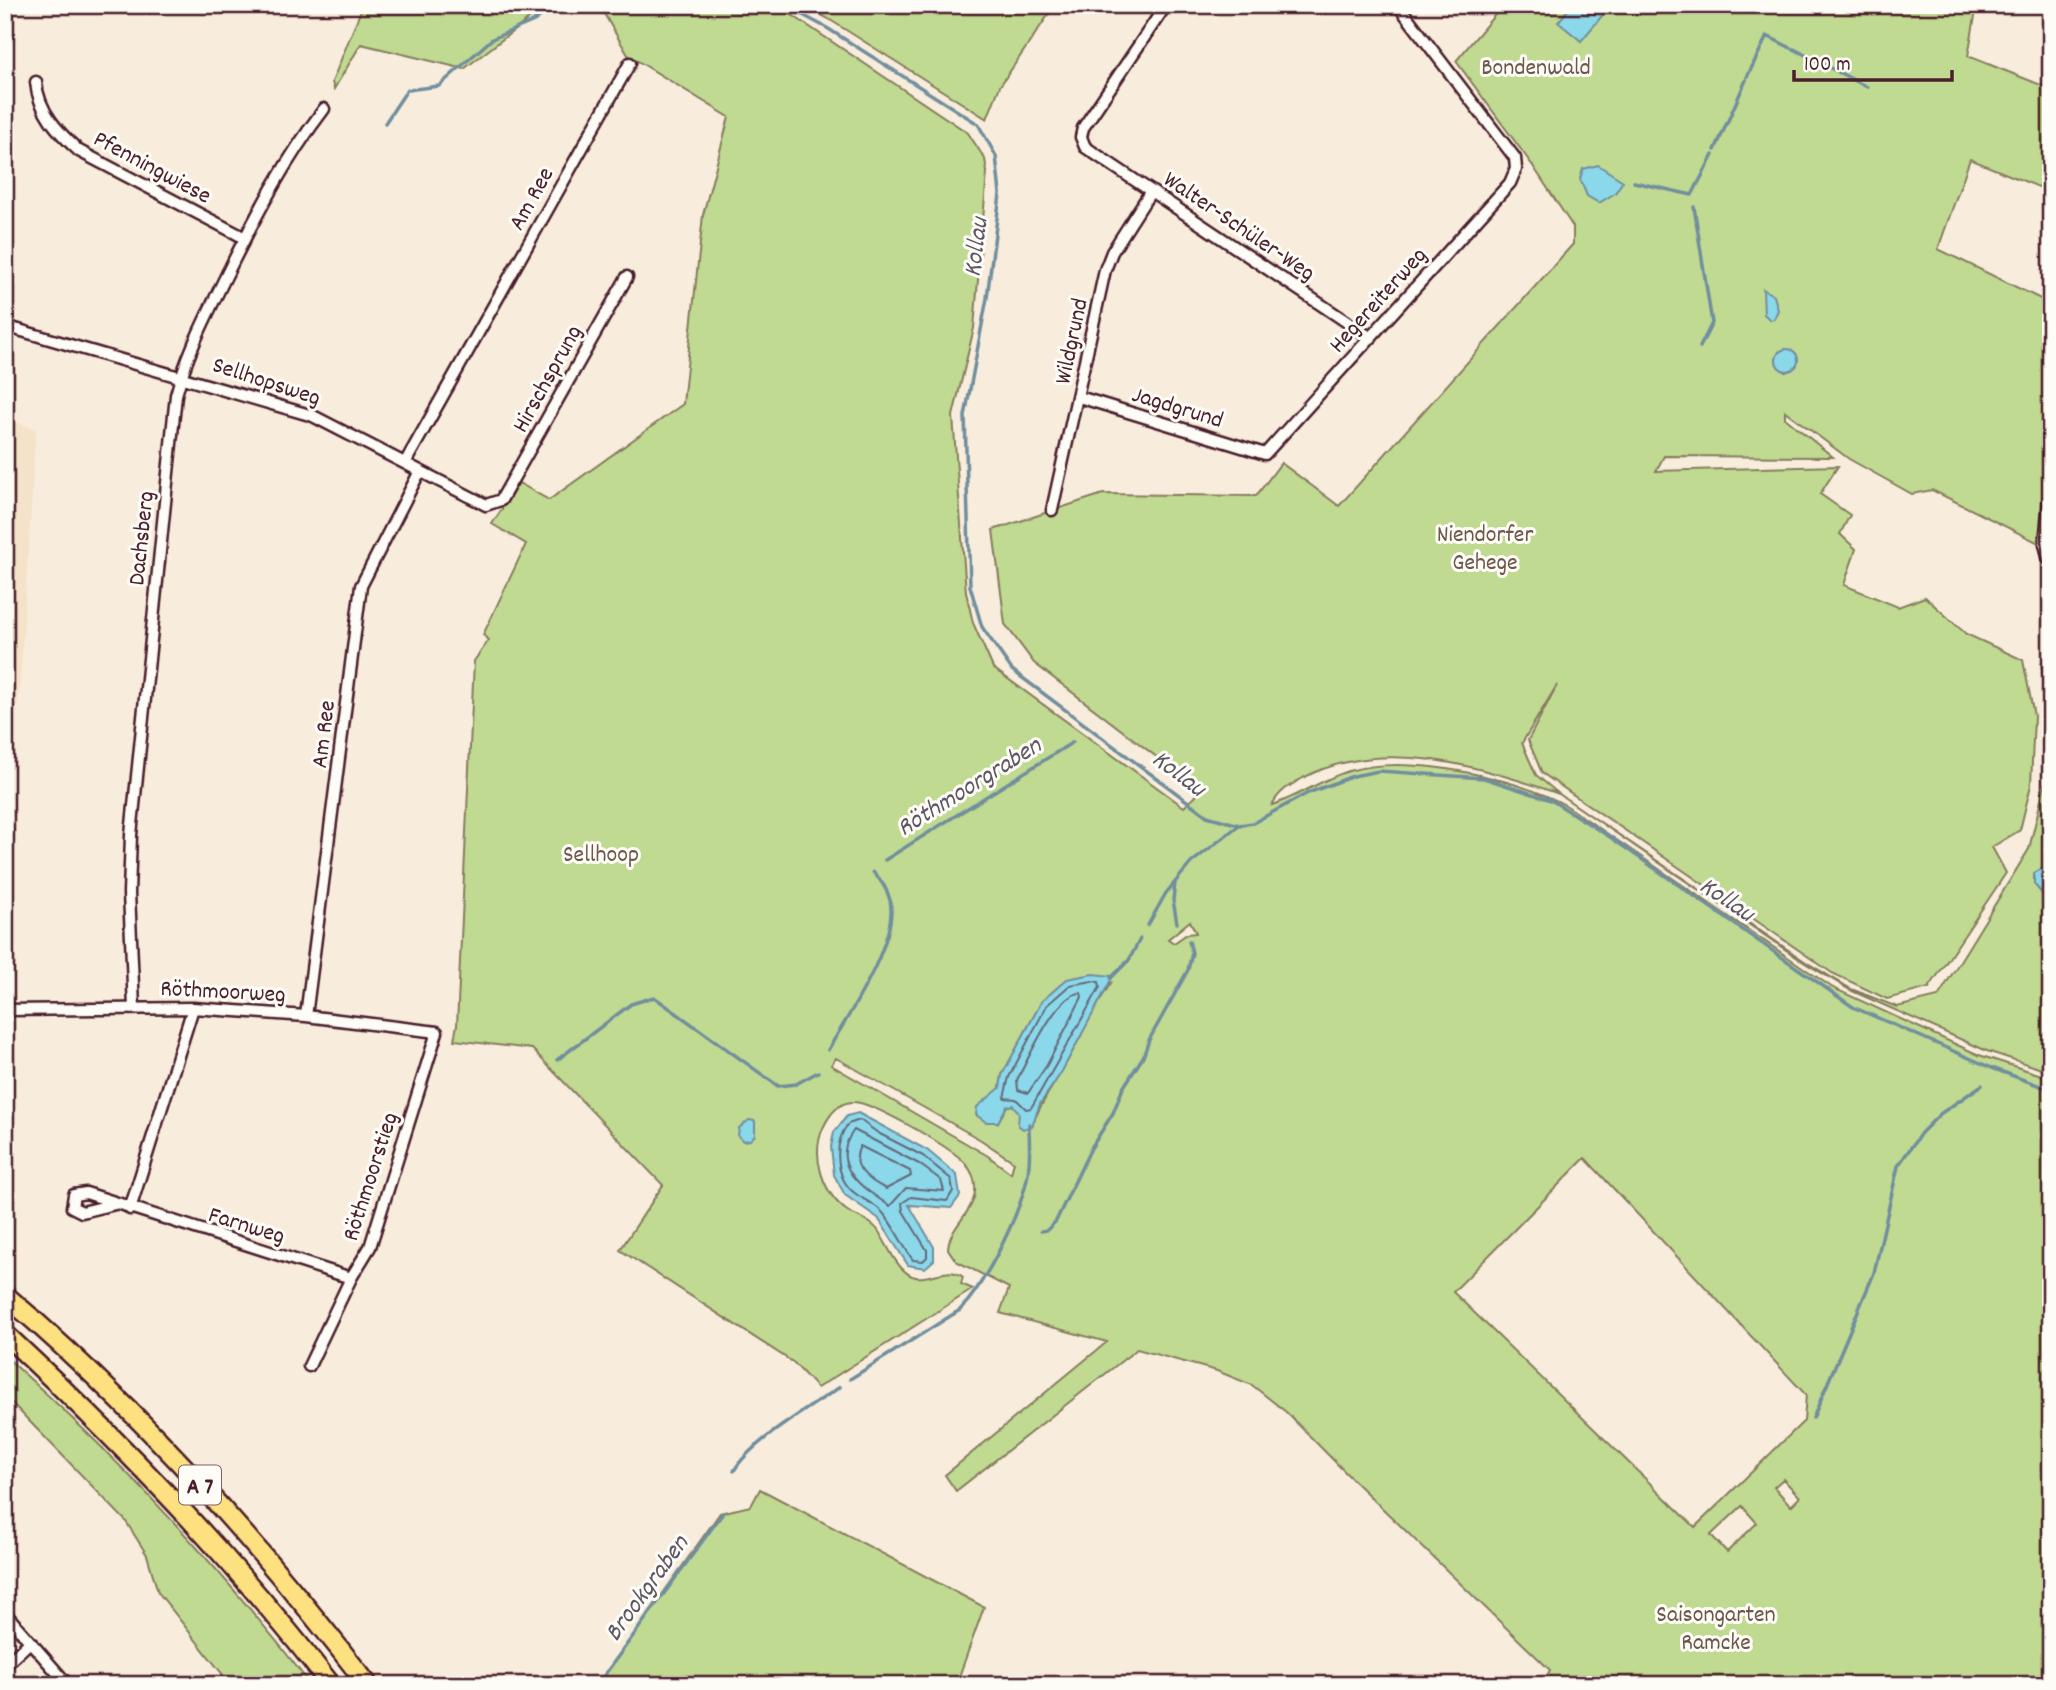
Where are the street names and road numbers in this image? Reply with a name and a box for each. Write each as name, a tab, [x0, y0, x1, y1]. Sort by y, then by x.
street label: Pfenningwiese	[87, 123, 217, 214]
street label: Am Ree	[501, 162, 564, 237]
street label: Walter-Schüler-Weg	[1155, 164, 1321, 291]
street label: Hegereiterweg	[1322, 240, 1436, 362]
street label: Wildgrund	[1047, 295, 1099, 388]
street label: Hirschsprung	[505, 319, 592, 439]
street label: Sellhopsweg	[208, 349, 325, 416]
street label: Jagdgrund	[1127, 379, 1227, 439]
street label: Dachsberg	[121, 489, 165, 587]
street label: Am Ree	[304, 699, 346, 770]
street label: Röthmoorweg	[159, 973, 286, 1013]
street label: Röthmoorstieg	[335, 1108, 409, 1246]
street label: Farnweg	[204, 1199, 289, 1255]
road number: A 7	[179, 1466, 221, 1504]

